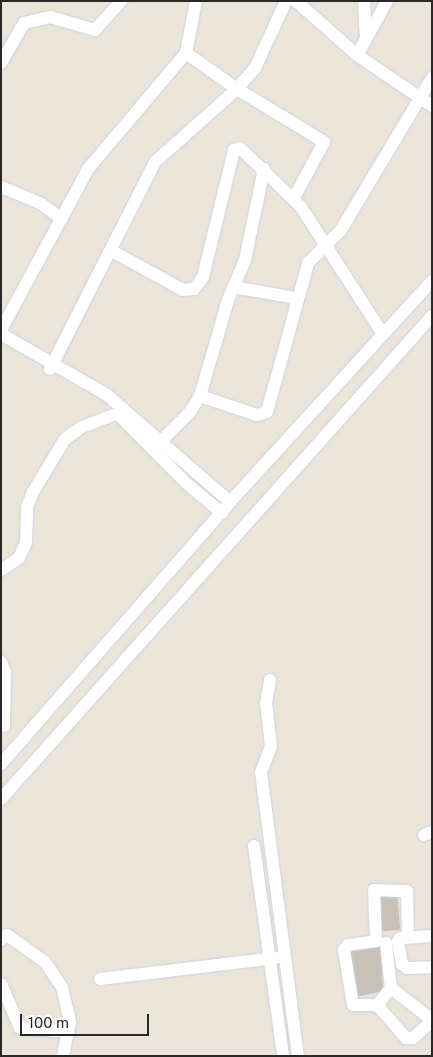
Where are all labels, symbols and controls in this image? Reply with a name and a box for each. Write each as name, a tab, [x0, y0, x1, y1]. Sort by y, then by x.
scale bar	[22, 1004, 151, 1036]
text: 100 m	[28, 1014, 69, 1031]

